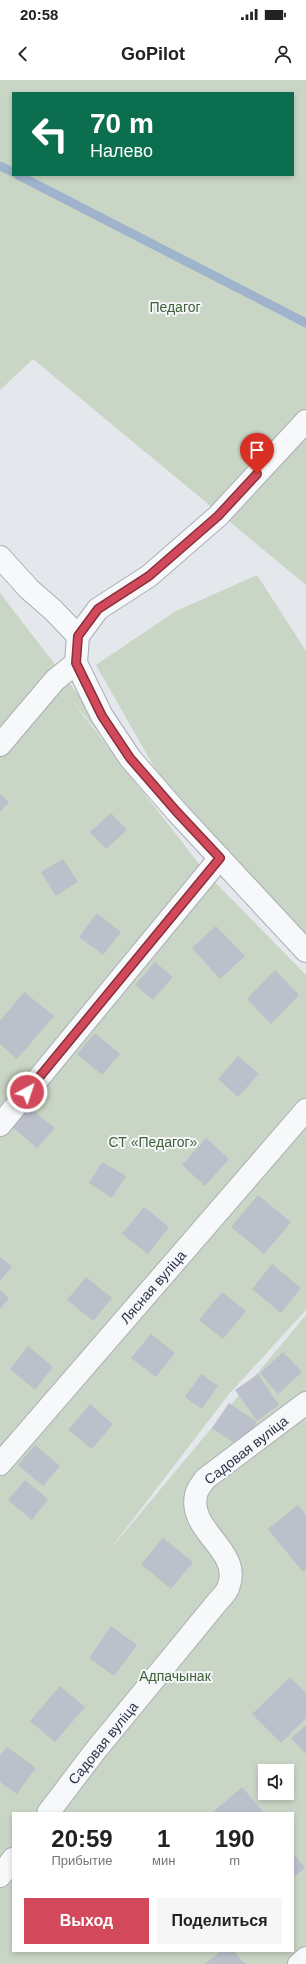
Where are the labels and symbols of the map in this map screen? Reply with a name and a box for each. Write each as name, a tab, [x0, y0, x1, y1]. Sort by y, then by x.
park label: Педагог	[149, 299, 201, 315]
pin	[240, 433, 274, 474]
position arrow	[6, 1071, 48, 1113]
park label: СТ «Педагог»	[109, 1134, 198, 1150]
street label: Лясная вуліца	[117, 1247, 189, 1327]
street label: Садовая вуліца	[201, 1412, 291, 1488]
park label: Адпачынак	[139, 1668, 212, 1684]
street label: Садовая вуліца	[65, 1698, 141, 1787]

